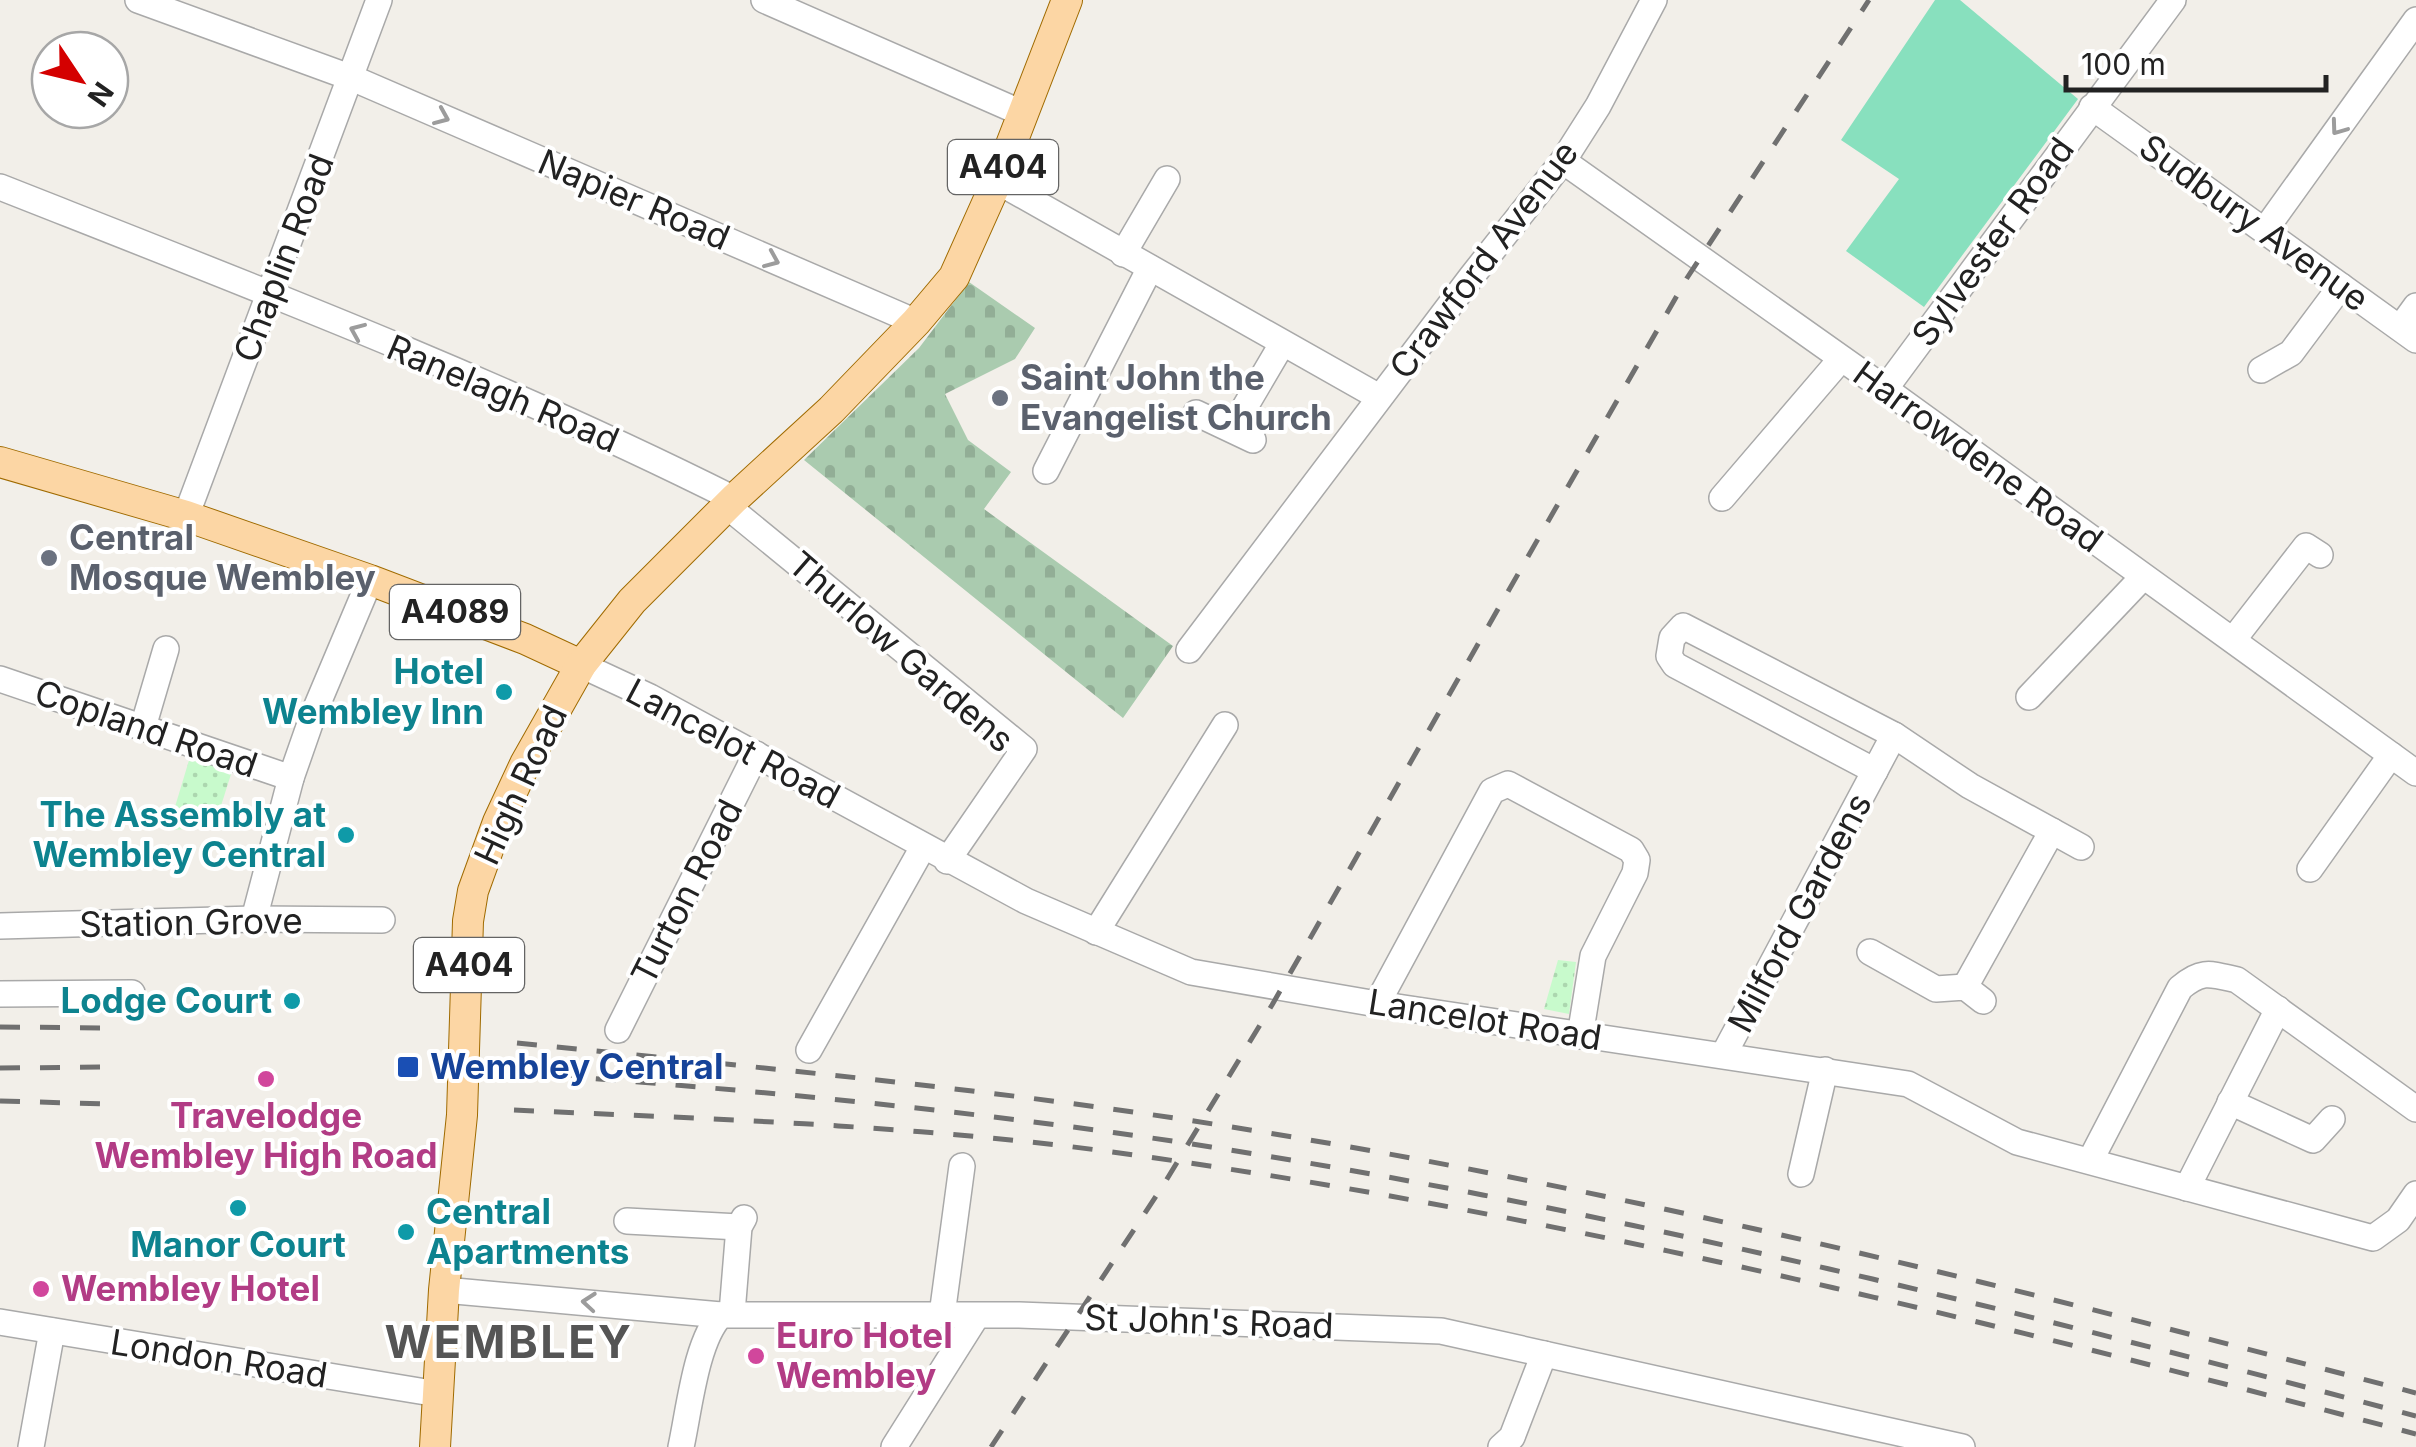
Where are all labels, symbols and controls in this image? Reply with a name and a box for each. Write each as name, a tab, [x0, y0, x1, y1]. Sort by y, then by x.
north arrow	[30, 30, 130, 130]
scale bar	[2066, 30, 2326, 92]
text: 100 m	[2081, 46, 2166, 82]
text: N	[80, 76, 121, 113]
one-way arrow	[432, 105, 450, 125]
one-way arrow	[2333, 117, 2350, 135]
street label: Sudbury Avenue	[2132, 125, 2377, 319]
street label: Sylvester Road	[1902, 129, 2082, 354]
street label: Crawford Avenue	[1380, 132, 1586, 387]
street label: Napier Road	[532, 140, 736, 258]
road number: A404	[948, 140, 1058, 194]
street label: Chaplin Road	[224, 148, 342, 368]
one-way arrow	[762, 248, 780, 268]
one-way arrow	[349, 323, 367, 343]
street label: Ranelagh Road	[381, 325, 626, 461]
street label: Harrowdene Road	[1846, 352, 2111, 561]
place label: Saint John the Evangelist Church	[1020, 356, 1332, 438]
marker: Saint John the Evangelist Church	[989, 387, 1011, 409]
place label: Central Mosque Wembley	[69, 516, 376, 598]
street label: Thurlow Gardens	[781, 542, 1023, 760]
marker: Central Mosque Wembley	[38, 547, 60, 569]
road number: A4089	[390, 585, 520, 639]
place label: Hotel Wembley Inn	[262, 650, 484, 732]
street label: Lancelot Road	[620, 669, 847, 817]
street label: Copland Road	[30, 670, 263, 786]
marker: Hotel Wembley Inn	[493, 681, 515, 703]
street label: High Road	[465, 698, 575, 871]
street label: Milford Gardens	[1718, 786, 1880, 1039]
street label: Turton Road	[622, 792, 751, 991]
place label: The Assembly at Wembley Central	[33, 793, 326, 875]
marker: The Assembly at Wembley Central	[335, 824, 357, 846]
street label: Station Grove	[79, 899, 303, 945]
road number: A404	[414, 938, 524, 992]
place label: Lodge Court	[61, 979, 272, 1021]
street label: Lancelot Road	[1365, 980, 1605, 1058]
marker: Lodge Court	[281, 990, 303, 1012]
place label: Wembley Central	[430, 1045, 723, 1087]
marker: Wembley Central	[395, 1054, 421, 1080]
marker: Travelodge Wembley High Road	[255, 1068, 277, 1090]
place label: Travelodge Wembley High Road	[94, 1094, 438, 1176]
place label: Central Apartments	[426, 1190, 629, 1272]
marker: Manor Court	[227, 1197, 249, 1219]
marker: Central Apartments	[395, 1221, 417, 1243]
place label: Manor Court	[130, 1223, 346, 1265]
place label: Wembley Hotel	[61, 1267, 320, 1309]
marker: Wembley Hotel	[30, 1278, 52, 1300]
one-way arrow	[581, 1291, 597, 1313]
street label: St John's Road	[1084, 1296, 1334, 1346]
district label: WEMBLEY	[385, 1314, 633, 1369]
place label: Euro Hotel Wembley	[776, 1314, 953, 1396]
street label: London Road	[108, 1320, 331, 1396]
marker: Euro Hotel Wembley	[745, 1345, 767, 1367]

